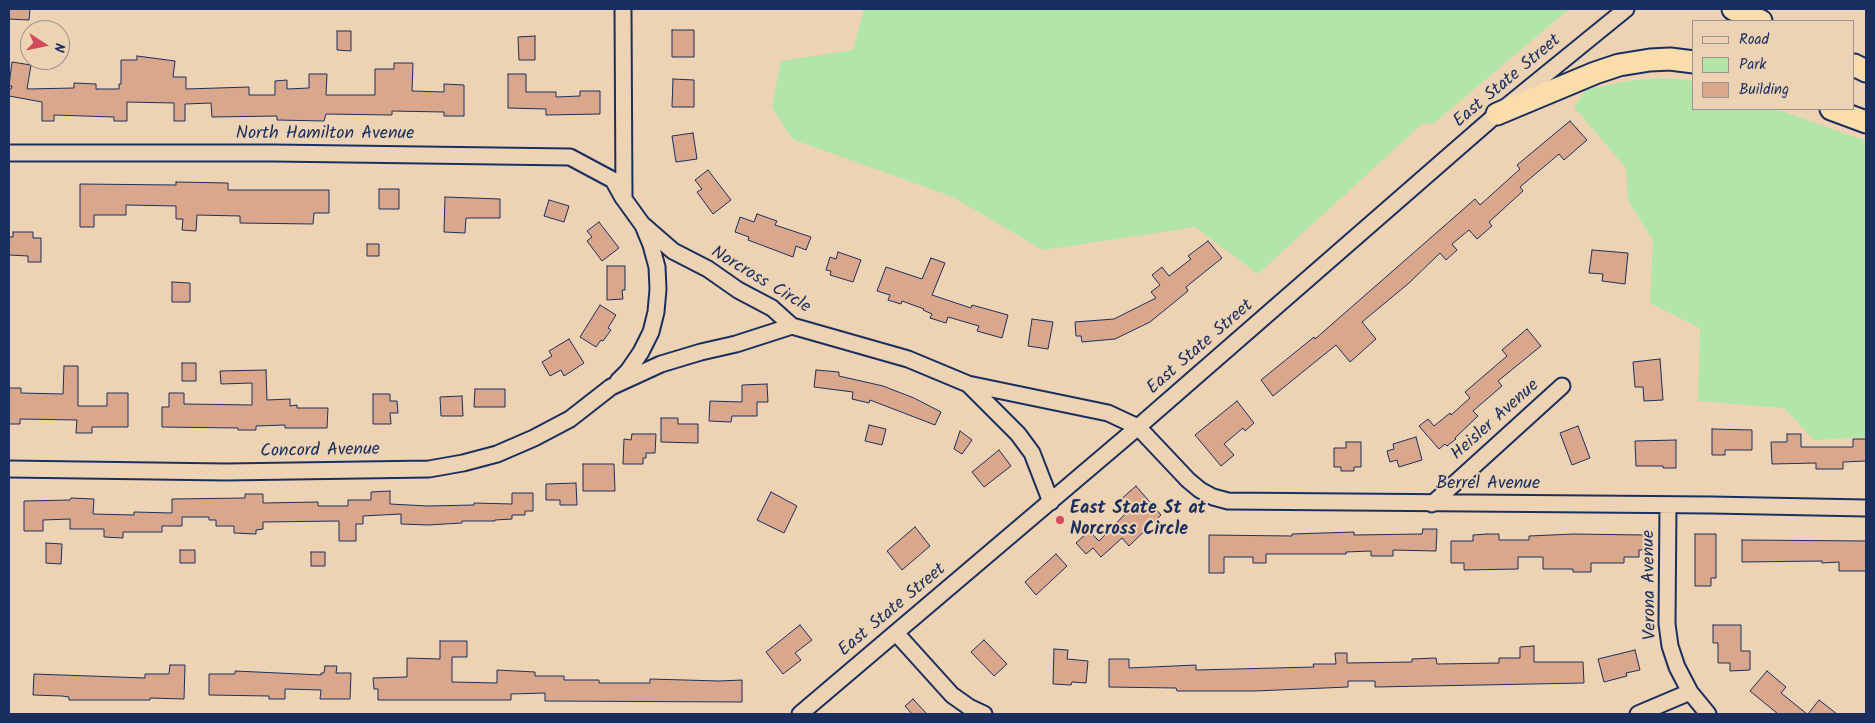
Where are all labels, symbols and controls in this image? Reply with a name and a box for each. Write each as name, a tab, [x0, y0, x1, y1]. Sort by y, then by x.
north arrow	[20, 20, 70, 70]
legend	[1692, 20, 1855, 110]
text: Road	[1739, 28, 1769, 52]
street label: East State Street	[1450, 31, 1566, 133]
text: N	[47, 41, 70, 54]
text: Park	[1739, 53, 1766, 77]
text: Building	[1739, 78, 1789, 102]
street label: North Hamilton Avenue	[236, 124, 414, 146]
street label: Norcross Circle	[706, 243, 814, 319]
street label: East State Street	[1143, 296, 1259, 400]
street label: Heisler Avenue	[1448, 376, 1544, 466]
street label: Concord Avenue	[260, 440, 380, 464]
street label: Berrel Avenue	[1436, 474, 1540, 496]
place label: East State St at Norcross Circle	[1070, 499, 1206, 542]
marker: East State St at Norcross Circle	[1054, 514, 1066, 526]
street label: Verona Avenue	[1639, 530, 1663, 640]
street label: East State Street	[835, 560, 951, 662]

